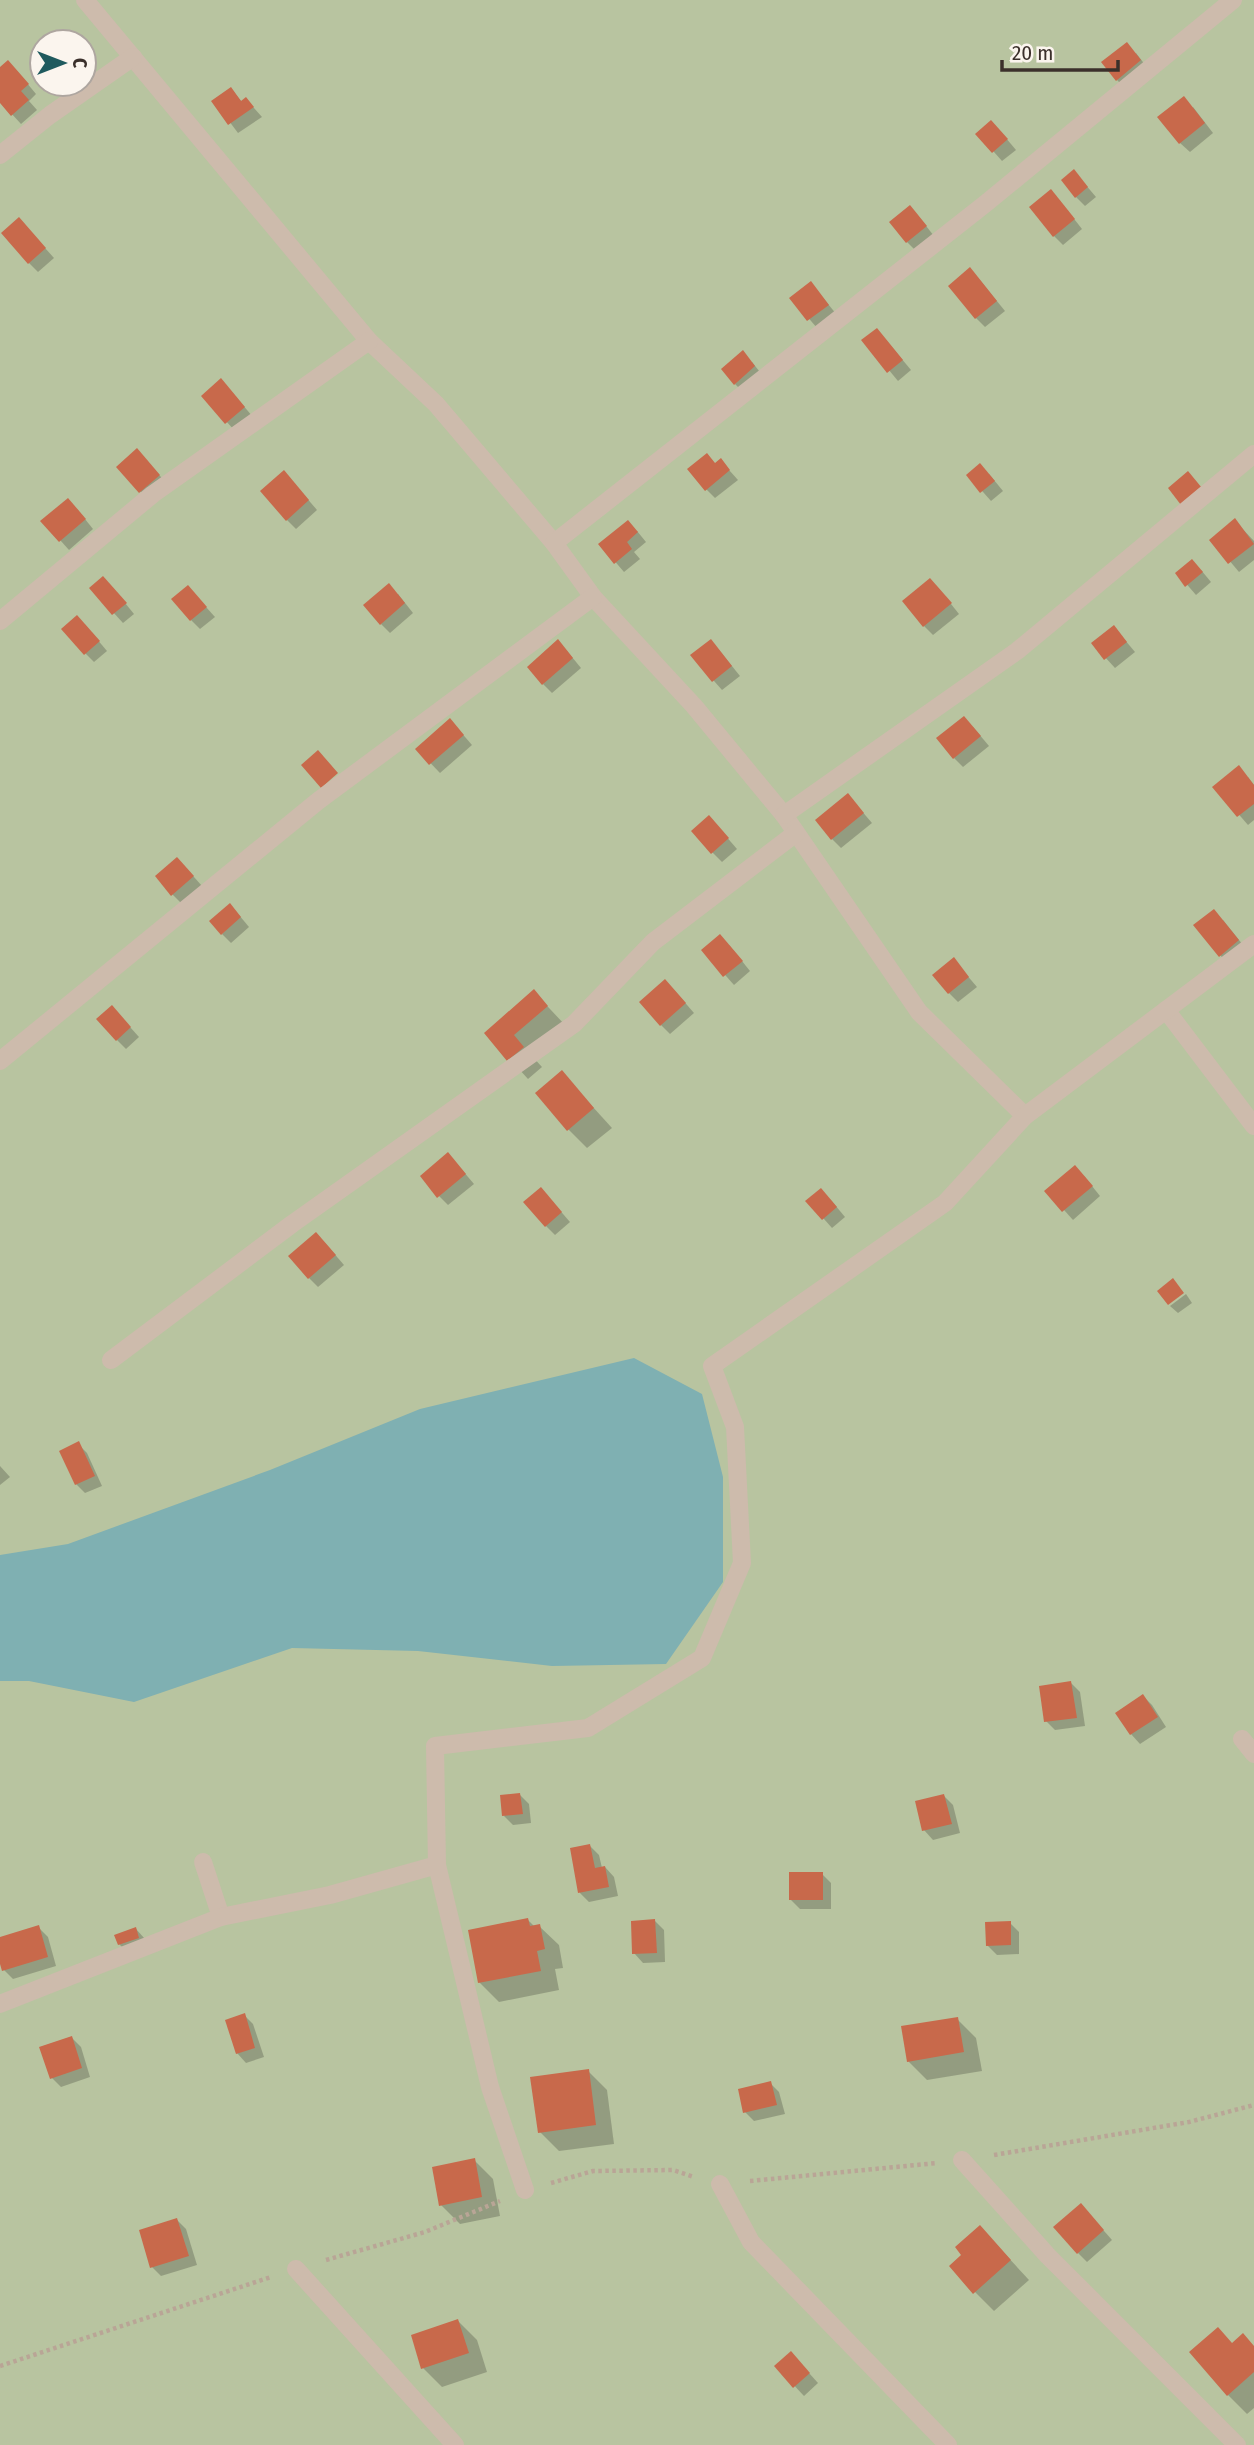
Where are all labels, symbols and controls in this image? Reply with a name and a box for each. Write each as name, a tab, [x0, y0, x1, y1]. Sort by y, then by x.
north arrow	[28, 28, 98, 98]
scale bar	[1002, 28, 1118, 72]
text: 20 m	[1012, 40, 1053, 66]
text: С	[68, 58, 91, 68]

